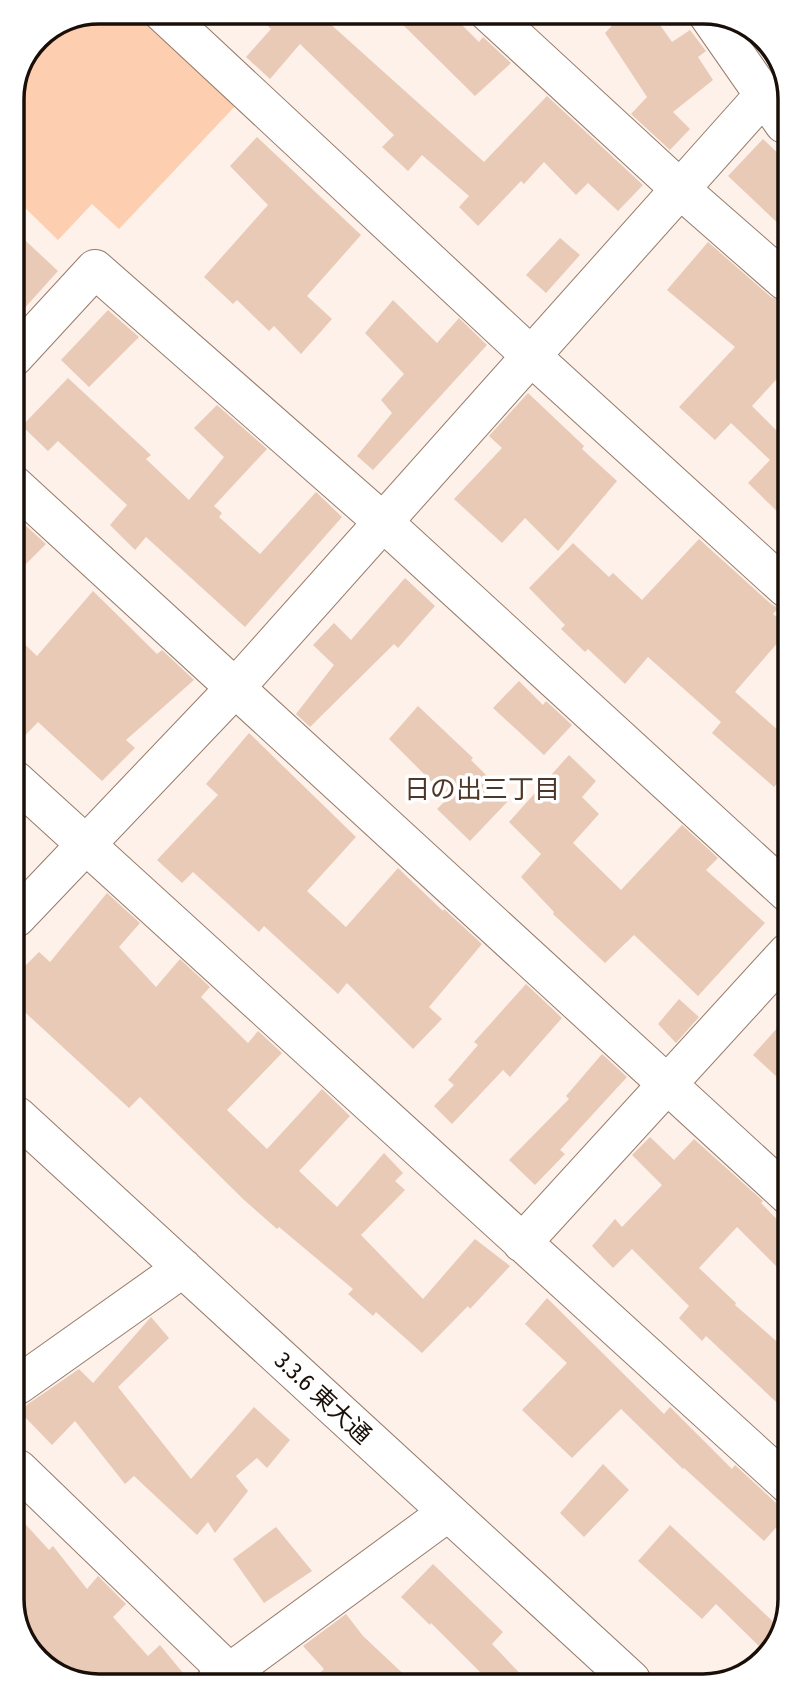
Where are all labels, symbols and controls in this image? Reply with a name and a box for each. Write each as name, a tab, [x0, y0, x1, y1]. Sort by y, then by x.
district label: 日の出三丁目	[404, 774, 560, 805]
street label: 3.3.6 東大通	[269, 1346, 377, 1450]

